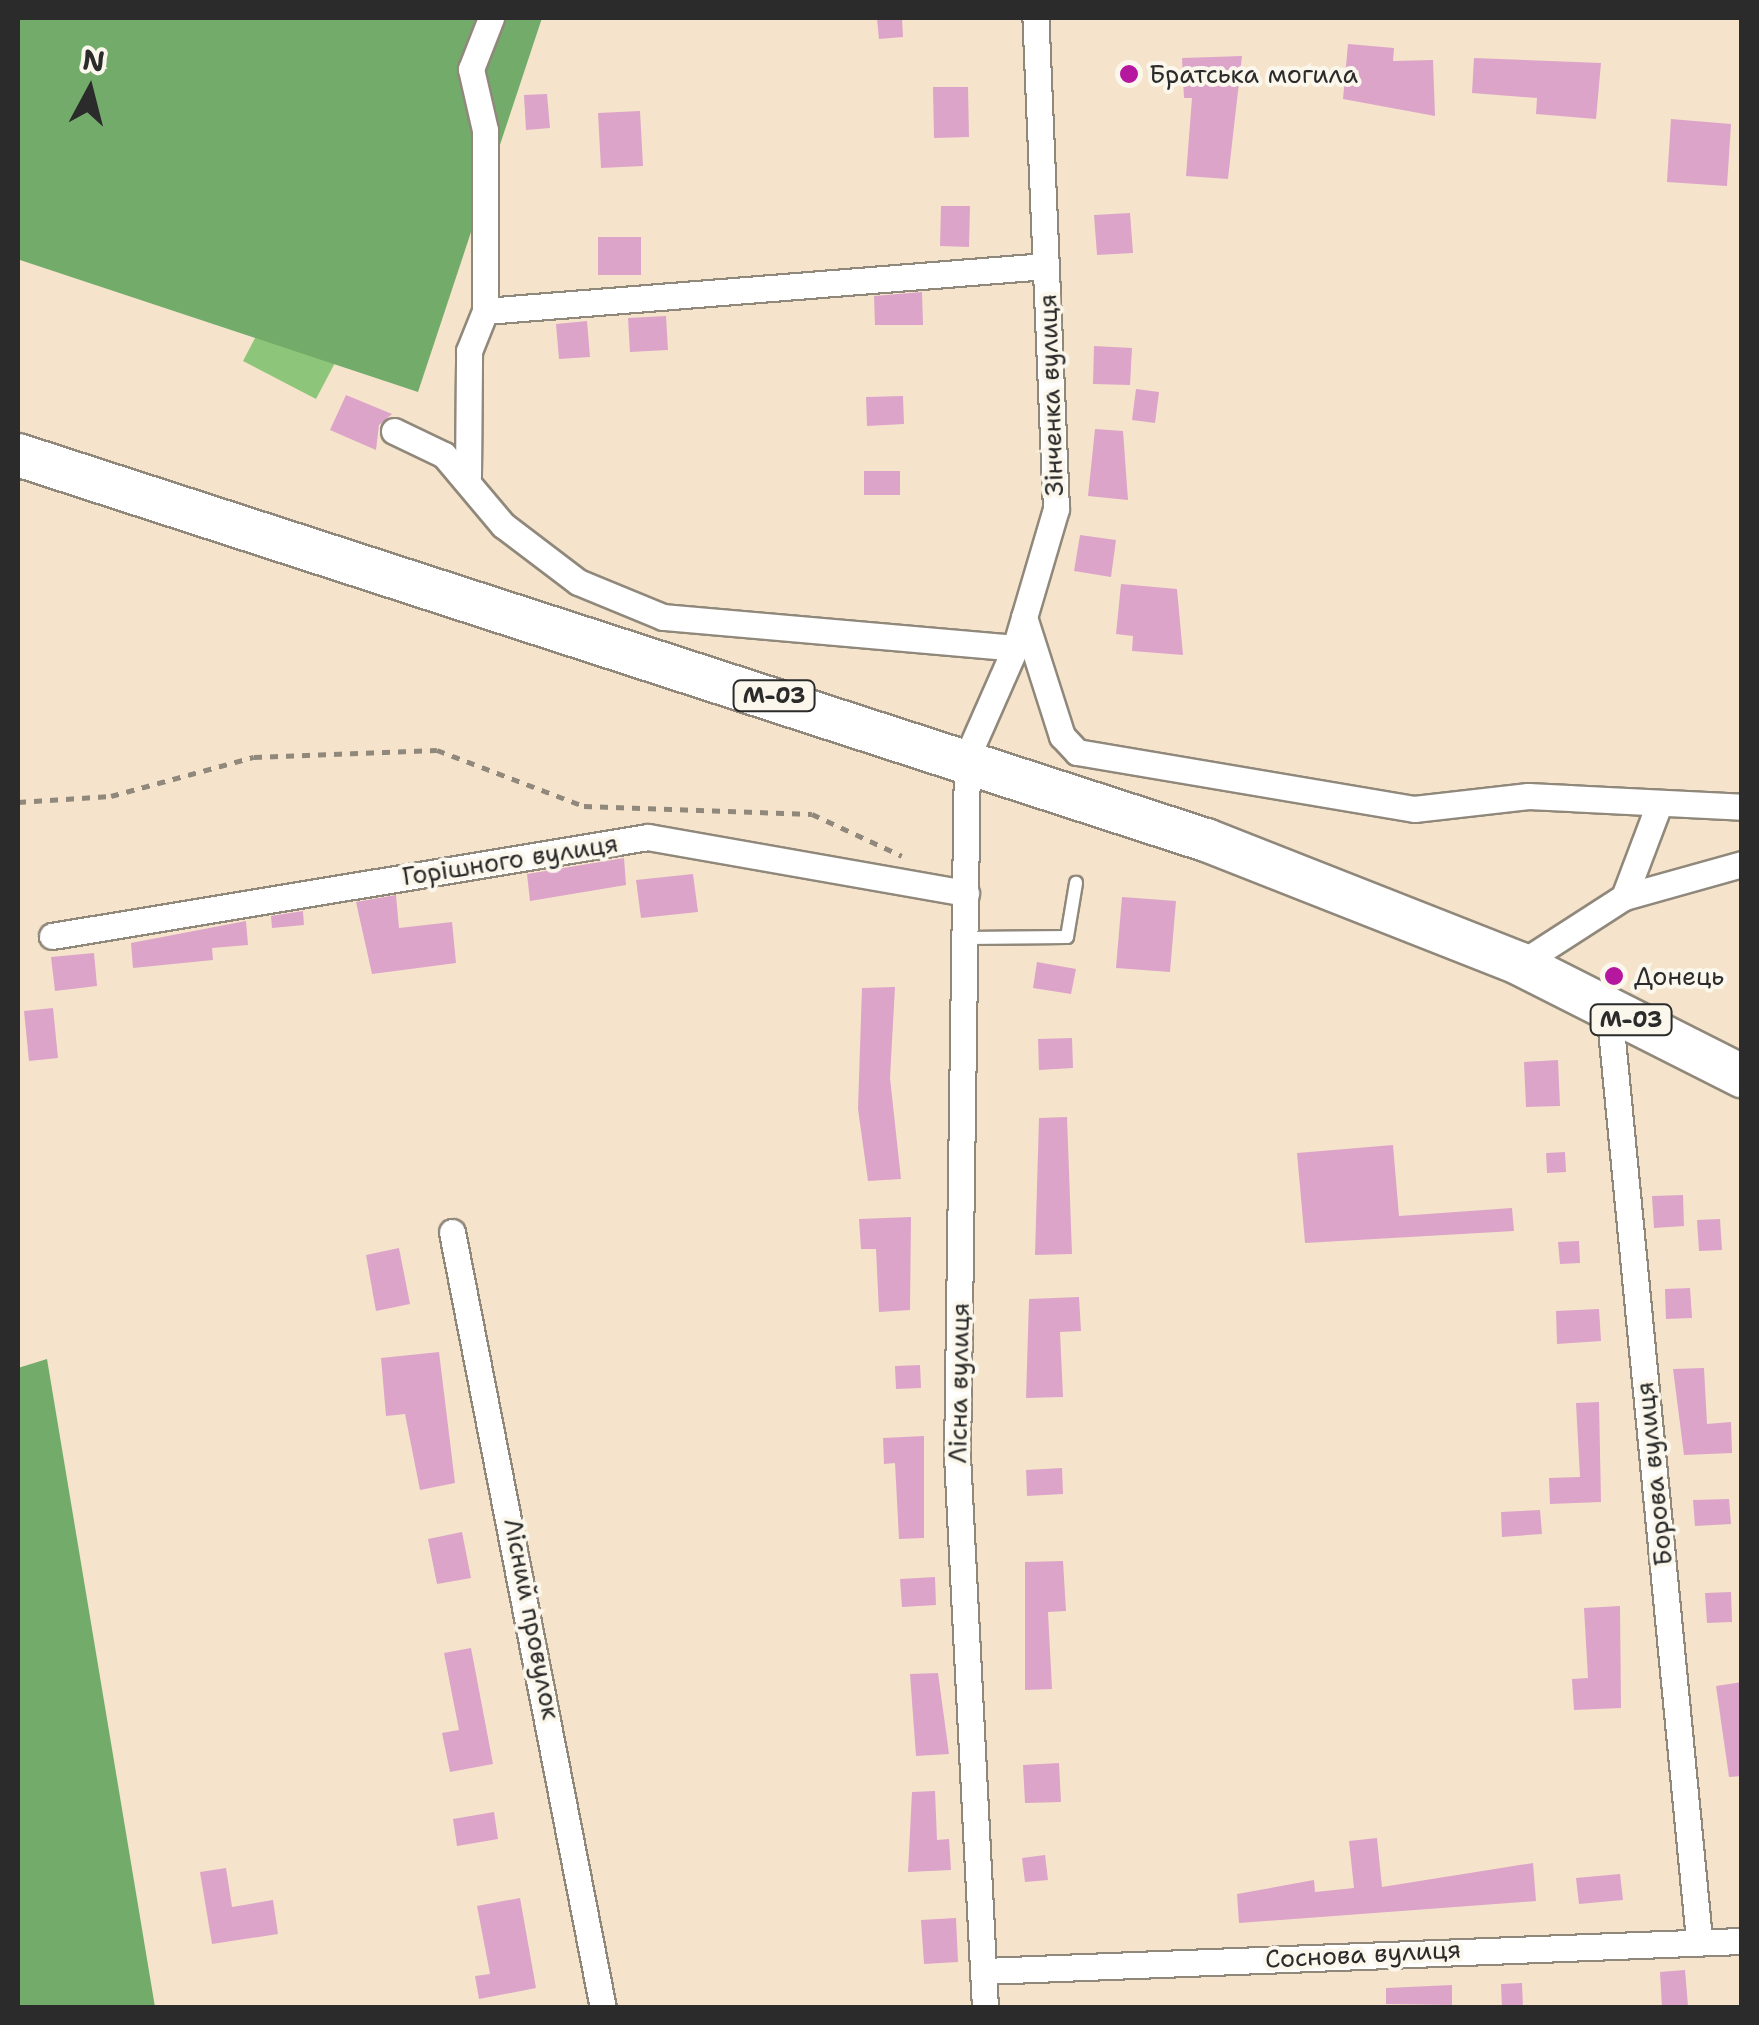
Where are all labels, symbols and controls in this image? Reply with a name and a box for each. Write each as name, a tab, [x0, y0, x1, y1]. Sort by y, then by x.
north arrow	[40, 40, 140, 140]
text: N	[80, 40, 107, 80]
place label: Братська могила	[1149, 59, 1358, 89]
marker: Братська могила	[1118, 63, 1140, 85]
street label: Зінченка вулиця	[1032, 293, 1070, 497]
road number: М-03	[732, 679, 816, 713]
street label: Горішного вулиця	[400, 828, 620, 892]
place label: Донець	[1634, 961, 1724, 991]
marker: Донець	[1603, 965, 1625, 987]
road number: М-03	[1588, 1003, 1674, 1037]
street label: Лісна вулиця	[943, 1302, 975, 1464]
street label: Борова вулиця	[1629, 1381, 1679, 1567]
street label: Лісний провулок	[498, 1516, 566, 1722]
street label: Соснова вулиця	[1264, 1934, 1462, 1974]

